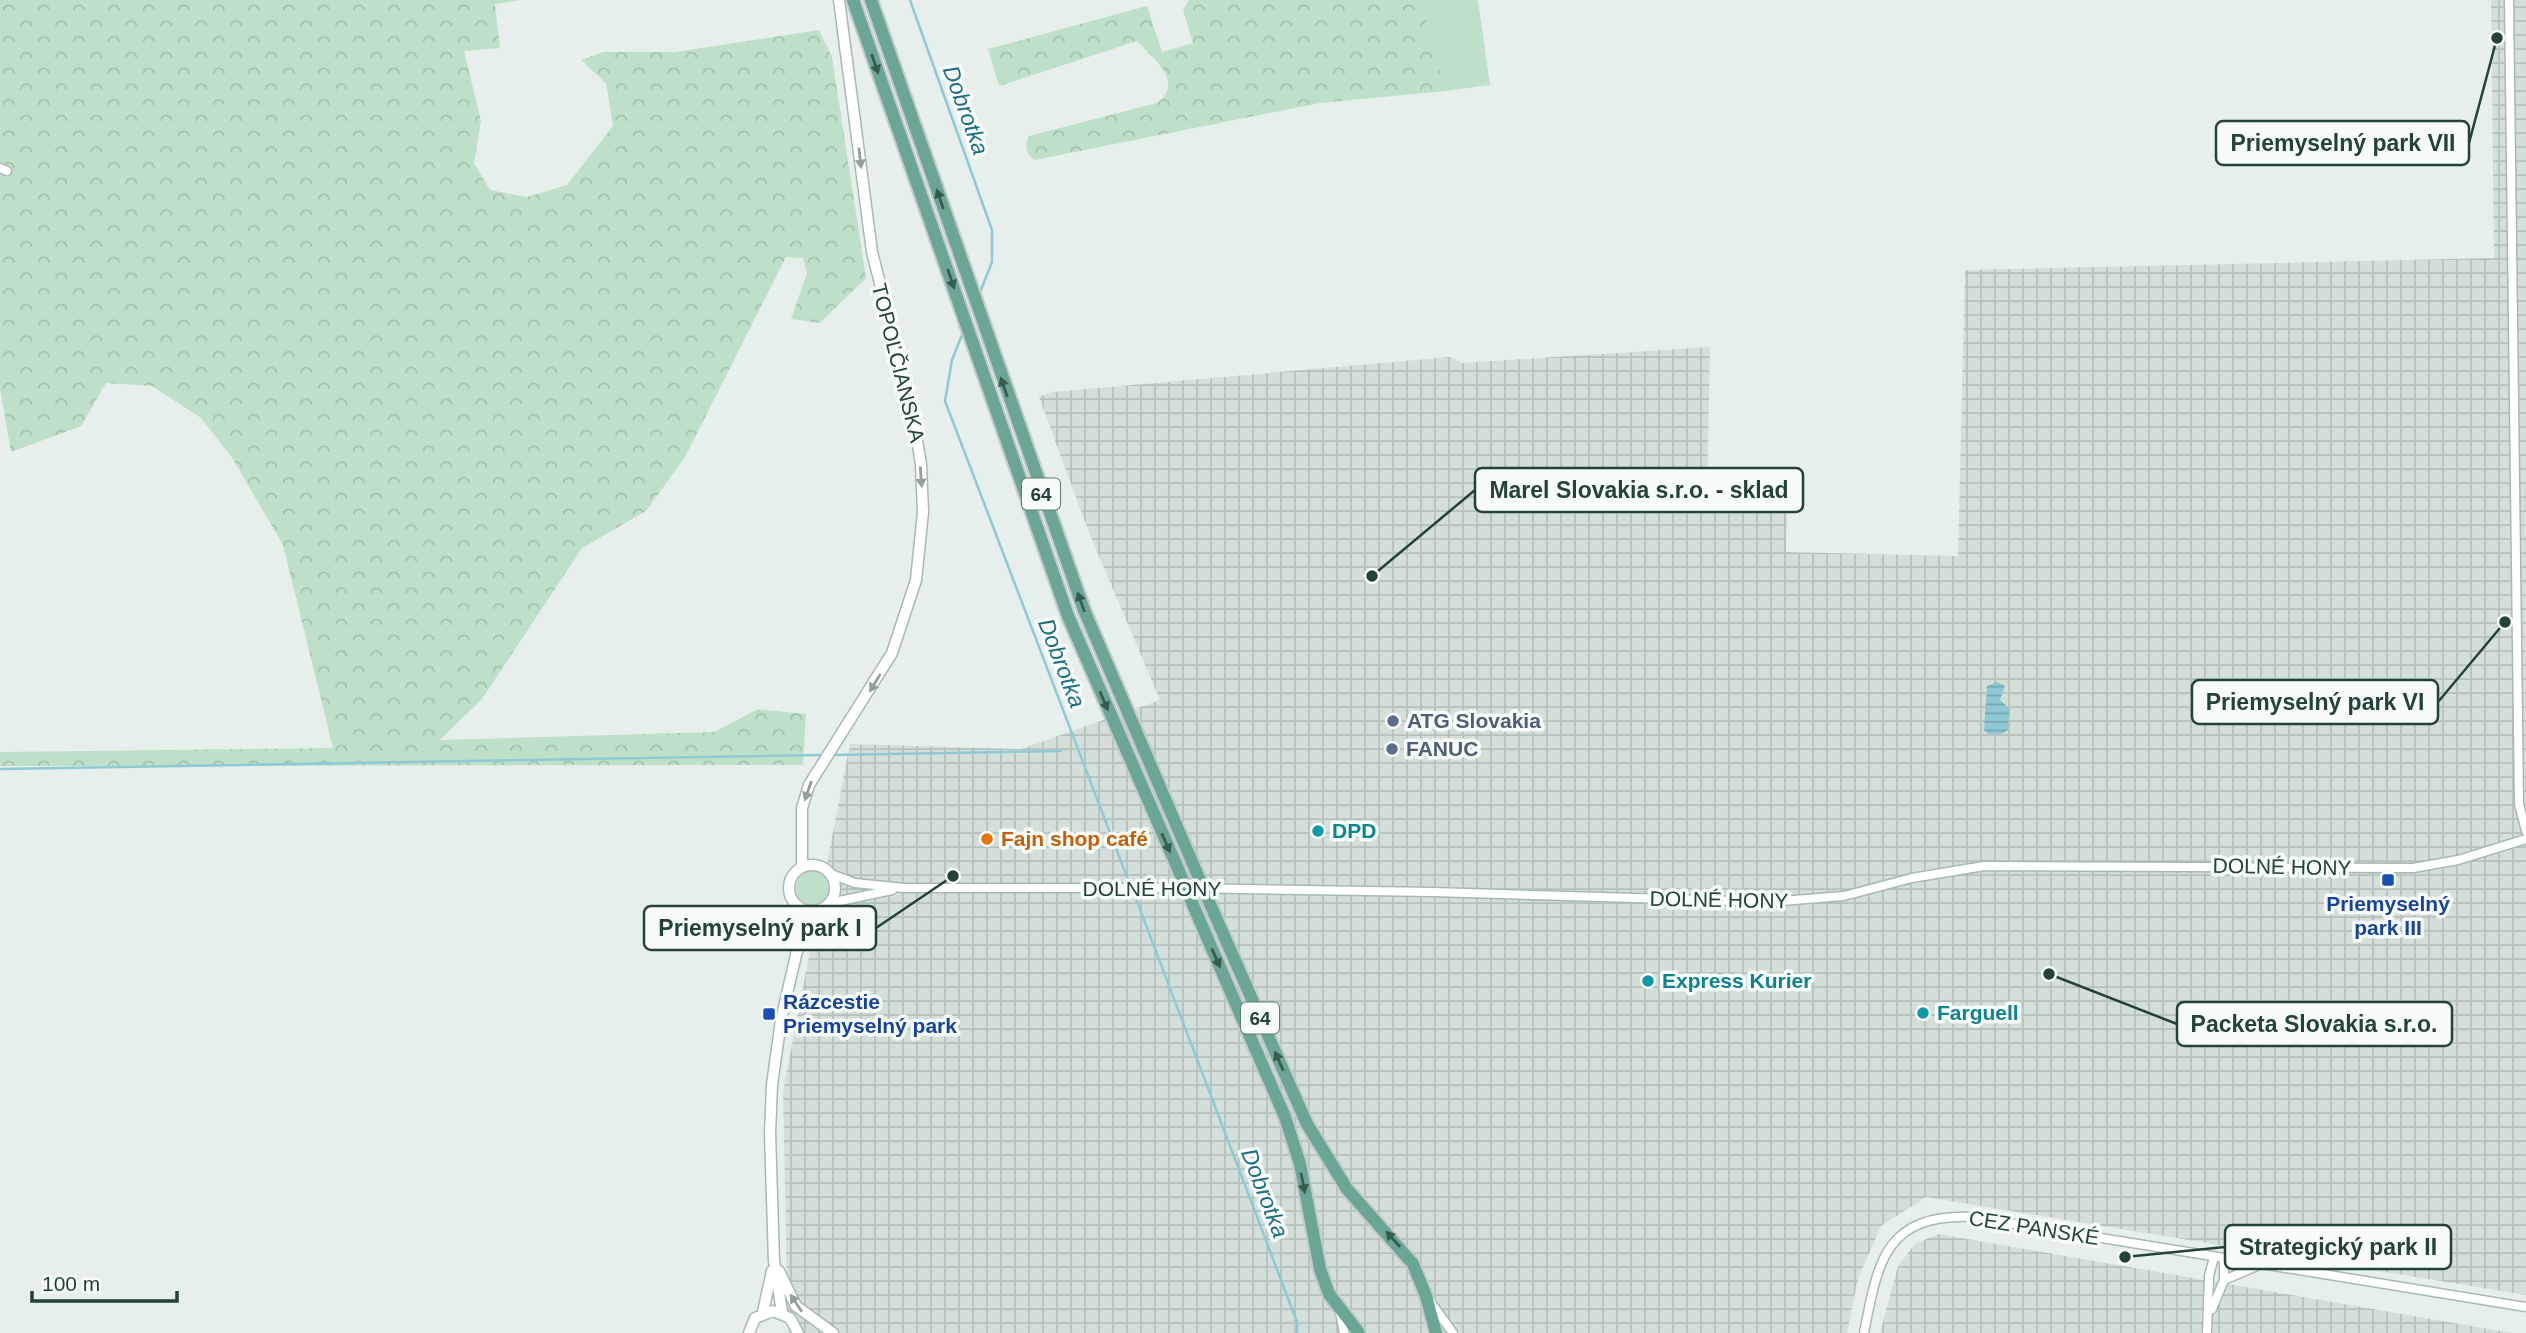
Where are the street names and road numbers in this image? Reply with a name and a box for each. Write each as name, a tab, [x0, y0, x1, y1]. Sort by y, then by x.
street label: TOPOĽČIANSKA	[868, 281, 929, 445]
road number: 64	[1022, 478, 1060, 509]
street label: DOLNÉ HONY	[2212, 854, 2352, 879]
street label: DOLNÉ HONY	[1083, 877, 1221, 900]
street label: DOLNÉ HONY	[1649, 887, 1789, 912]
road number: 64	[1241, 1002, 1279, 1034]
street label: CEZ PANSKÉ	[1967, 1206, 2101, 1249]

